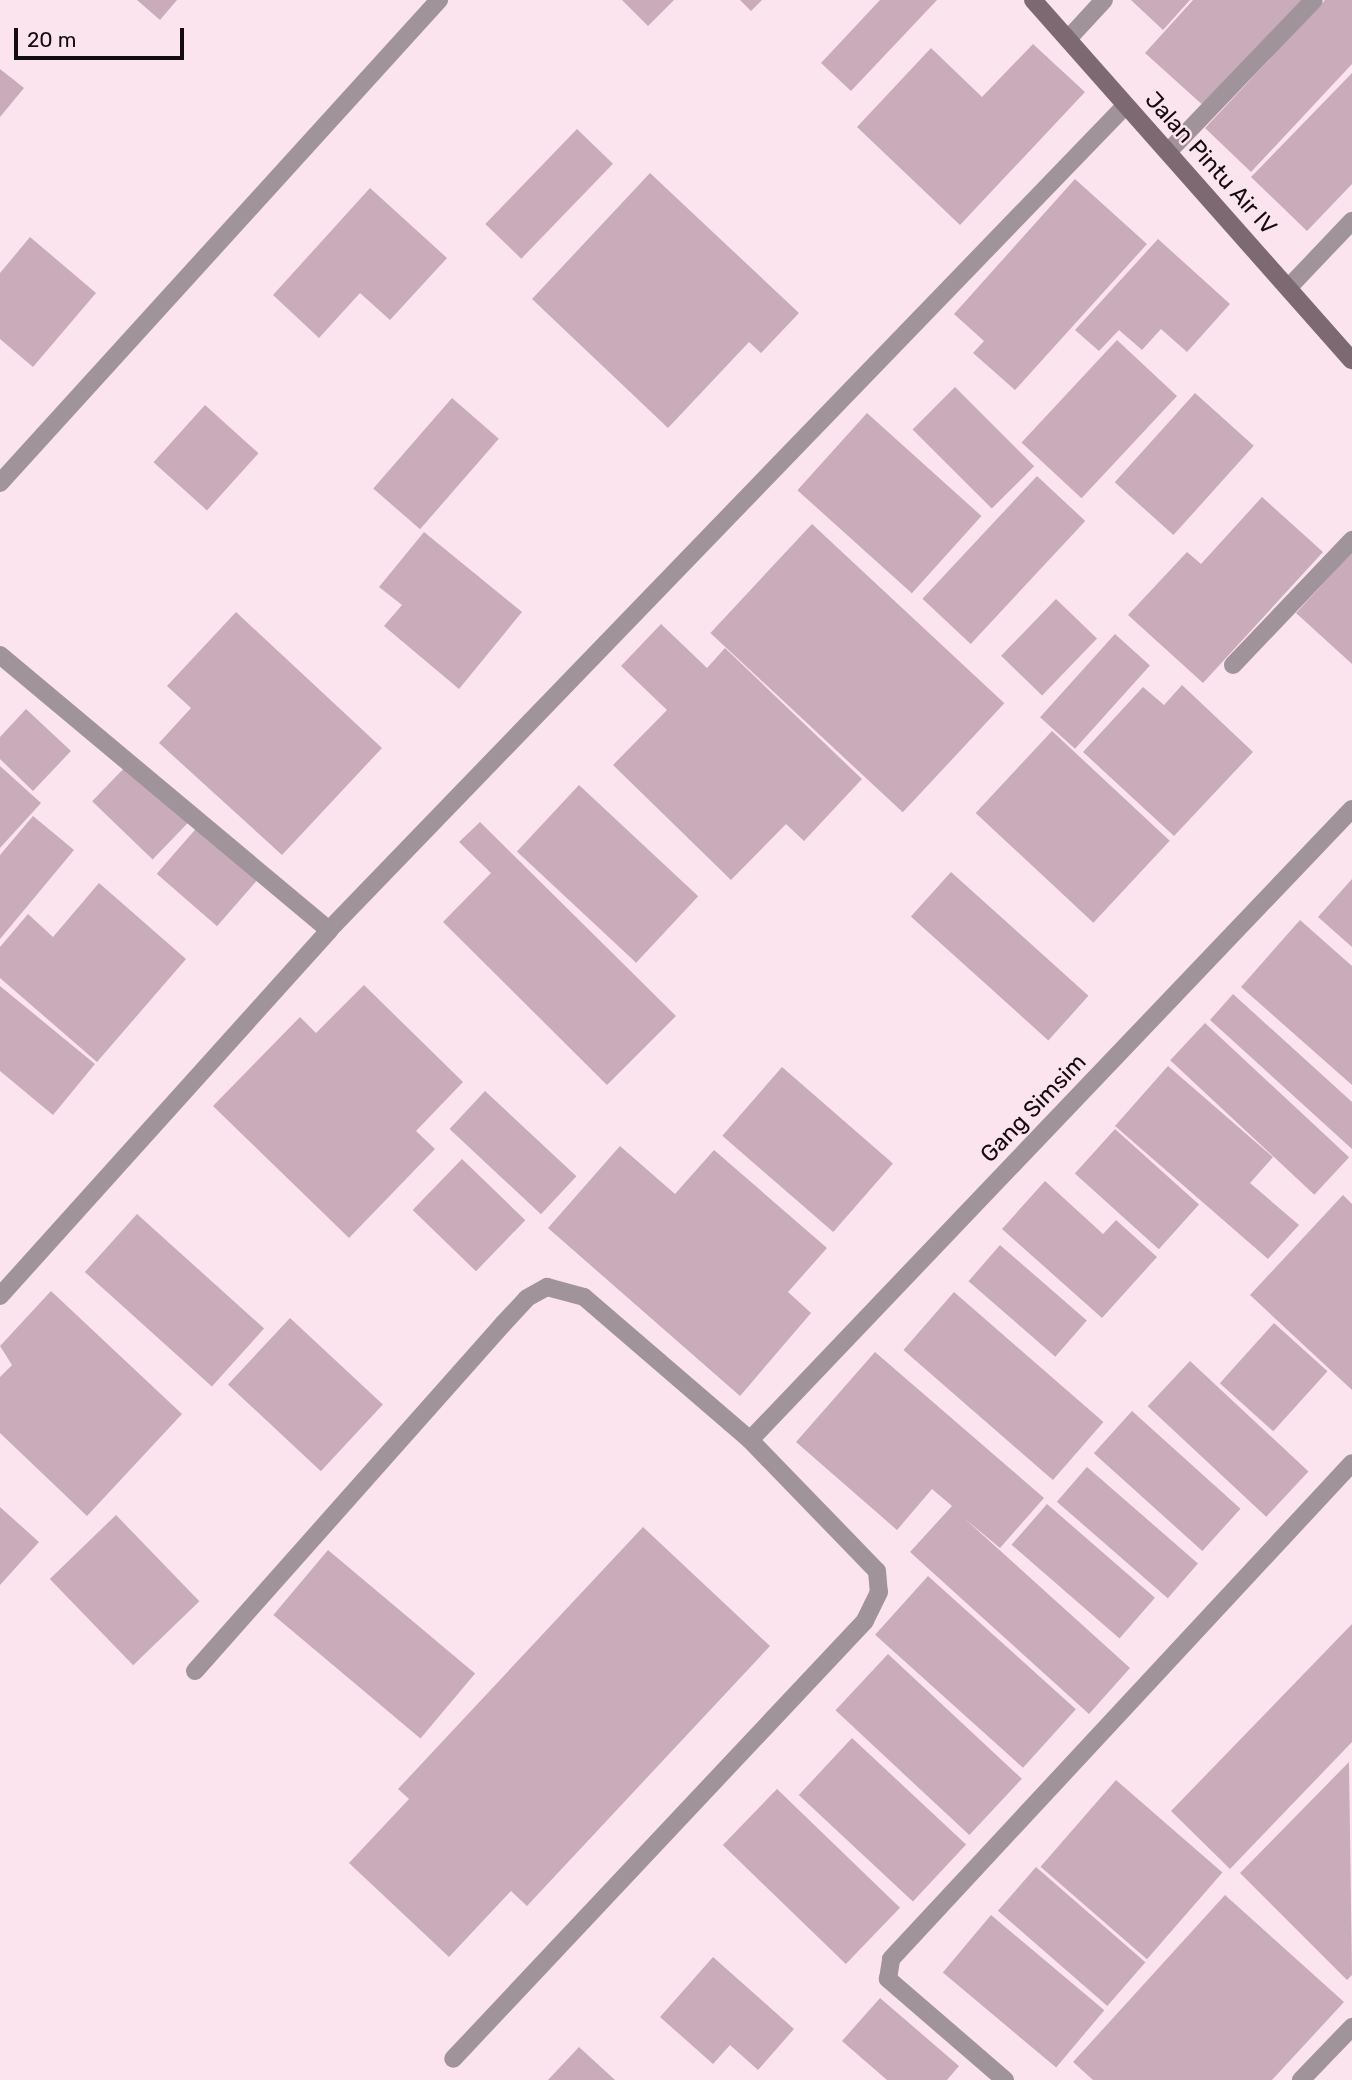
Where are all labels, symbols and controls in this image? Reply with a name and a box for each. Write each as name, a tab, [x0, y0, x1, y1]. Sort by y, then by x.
scale bar	[18, 14, 187, 58]
text: 20 m	[27, 27, 76, 52]
street label: Jalan Pintu Air IV	[1139, 85, 1283, 241]
street label: Gang Simsim	[975, 1048, 1091, 1168]

